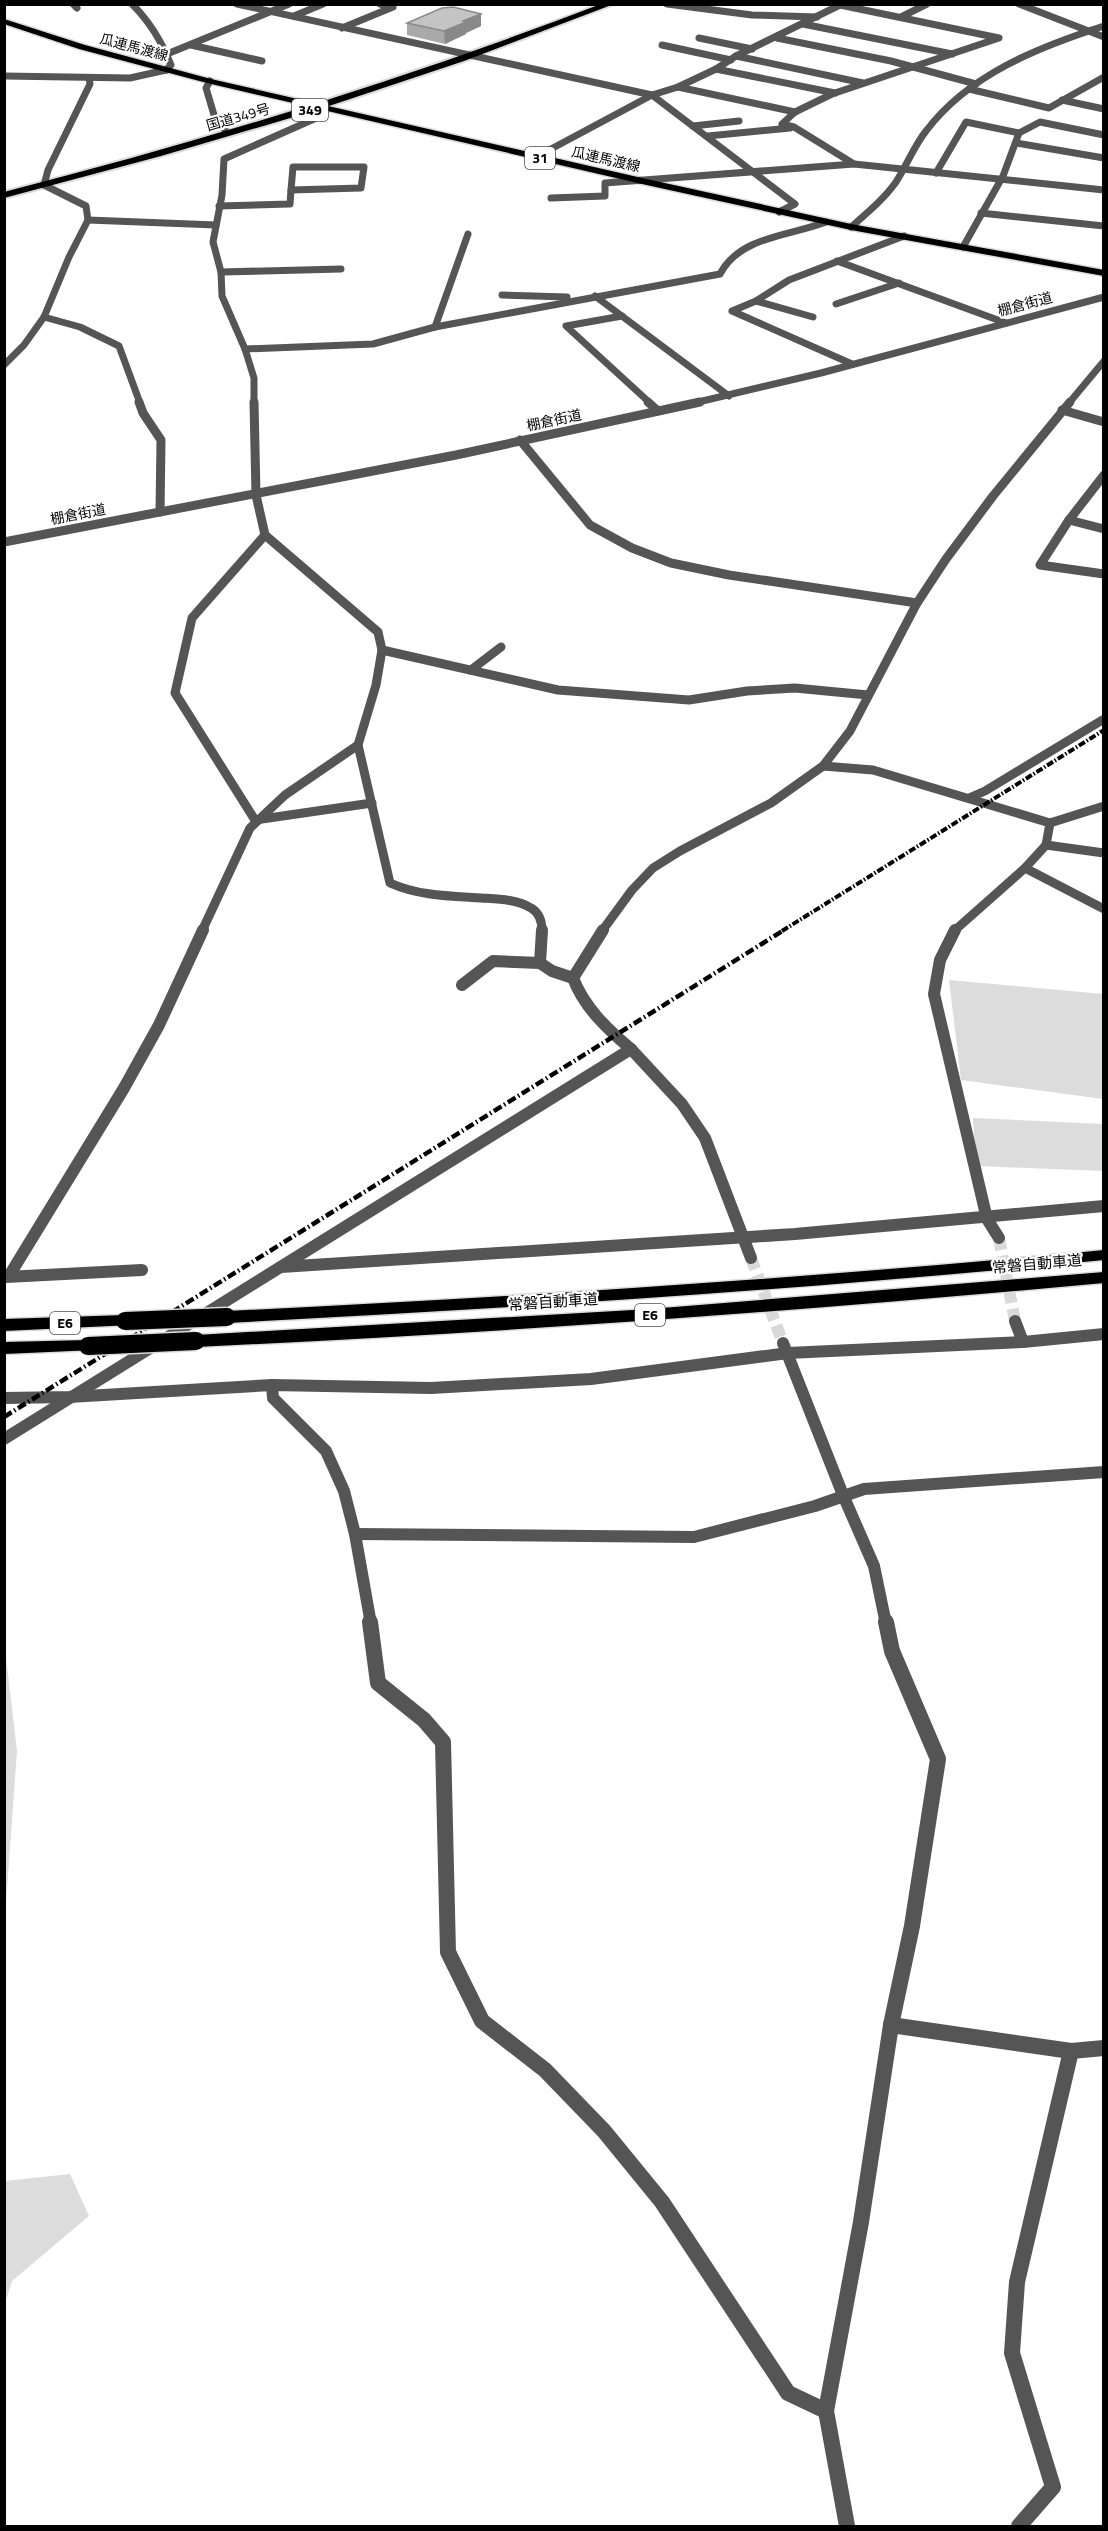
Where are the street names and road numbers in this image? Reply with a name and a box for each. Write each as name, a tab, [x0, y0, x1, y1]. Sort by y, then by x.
street label: 瓜連馬渡線	[98, 27, 171, 66]
street label: 国道349号	[203, 97, 272, 136]
road number: 349	[292, 99, 328, 121]
street label: 瓜連馬渡線	[570, 140, 643, 177]
road number: 31	[525, 147, 555, 169]
street label: 棚倉街道	[995, 286, 1055, 321]
street label: 棚倉街道	[524, 403, 583, 436]
street label: 棚倉街道	[48, 498, 107, 529]
street label: 常磐自動車道	[991, 1248, 1083, 1279]
street label: 常磐自動車道	[507, 1287, 599, 1316]
road number: E6	[635, 1304, 665, 1326]
road number: E6	[50, 1312, 80, 1334]

